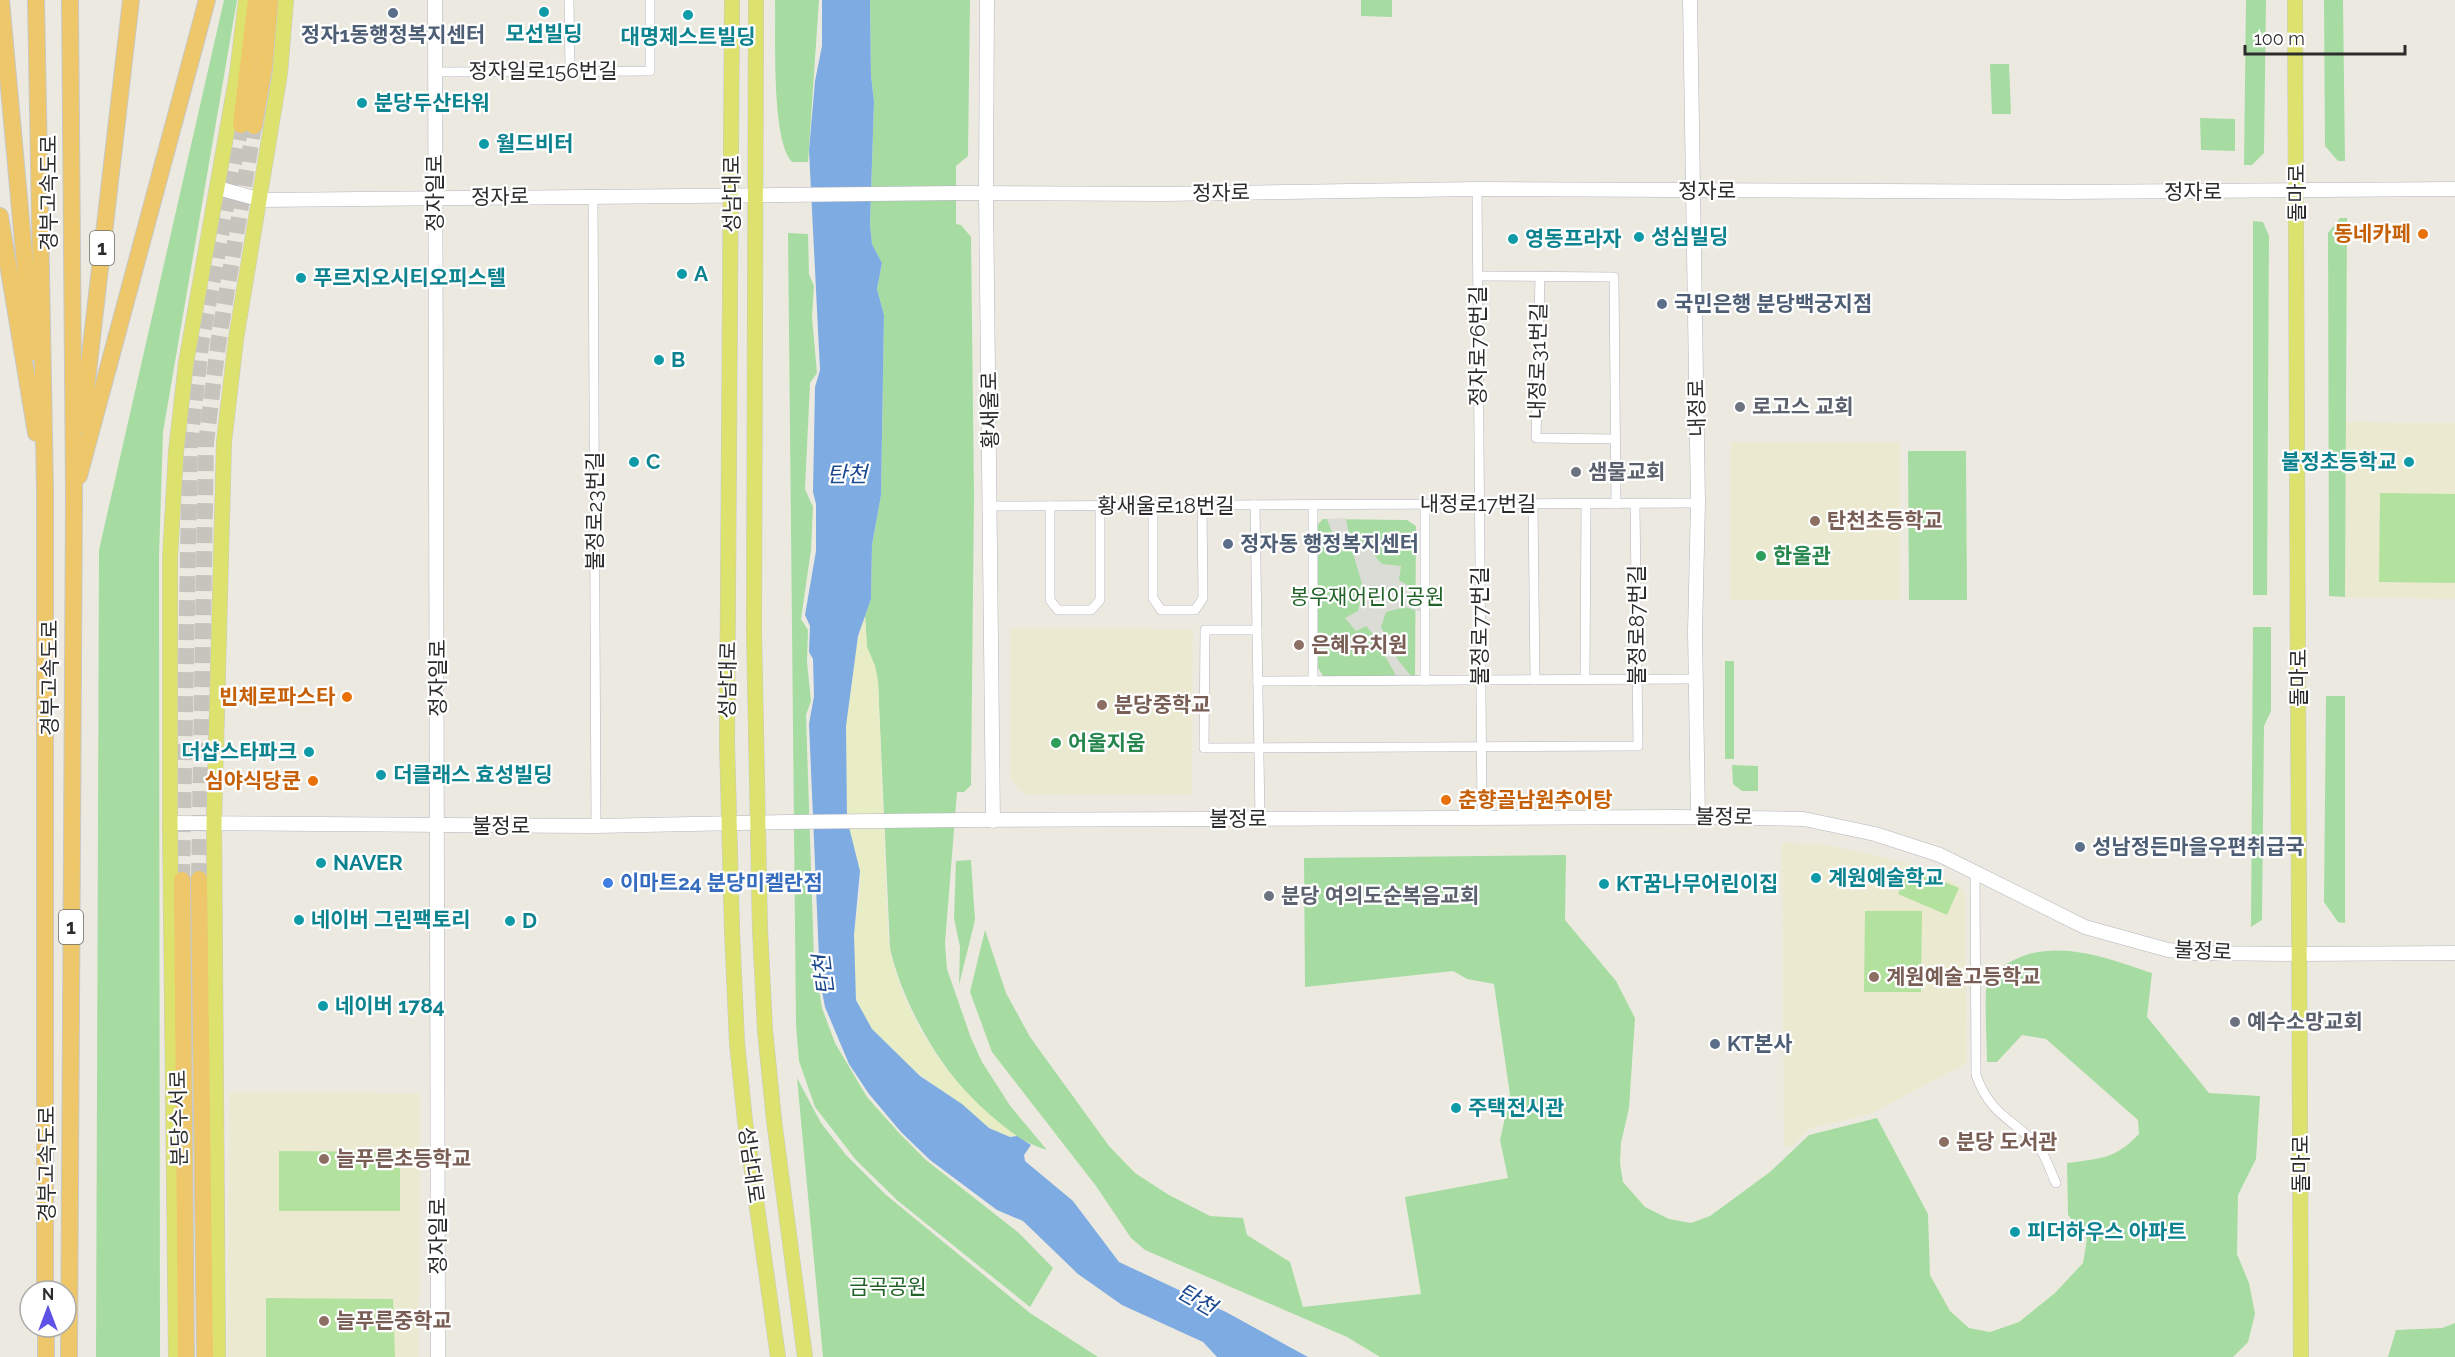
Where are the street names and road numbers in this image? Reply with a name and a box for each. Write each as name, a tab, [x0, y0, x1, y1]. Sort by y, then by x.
street label: 정자일로156번길	[468, 58, 618, 83]
street label: 경부고속도로	[36, 135, 61, 251]
street label: 정자일로	[422, 154, 447, 232]
street label: 성남대로	[719, 155, 744, 233]
street label: 돌마로	[2284, 164, 2309, 222]
street label: 정자로	[1678, 178, 1736, 203]
street label: 정자로	[1192, 179, 1250, 206]
street label: 정자로	[2164, 179, 2222, 204]
street label: 정자로	[471, 183, 529, 210]
road number: 1	[90, 231, 114, 265]
street label: 정자로76번길	[1465, 286, 1490, 406]
street label: 내정로31번길	[1524, 302, 1551, 420]
street label: 황새울로	[976, 371, 1003, 449]
street label: 내정로	[1683, 379, 1710, 437]
street label: 불정로23번길	[582, 452, 607, 570]
street label: 내정로17번길	[1420, 491, 1536, 516]
street label: 황새울로18번길	[1097, 493, 1235, 518]
street label: 불정로87번길	[1624, 565, 1649, 685]
street label: 불정로77번길	[1467, 566, 1492, 686]
street label: 경부고속도로	[37, 620, 62, 736]
street label: 정자일로	[425, 639, 450, 717]
street label: 성남대로	[714, 641, 741, 719]
street label: 돌마로	[2286, 649, 2311, 707]
street label: 불정로	[1695, 803, 1753, 830]
street label: 불정로	[1209, 806, 1267, 831]
street label: 불정로	[472, 813, 530, 838]
road number: 1	[59, 910, 83, 944]
street label: 불정로	[2173, 937, 2233, 965]
street label: 분당수서로	[165, 1069, 192, 1167]
street label: 경부고속도로	[34, 1106, 59, 1222]
street label: 성남대로	[734, 1125, 769, 1205]
street label: 돌마로	[2288, 1135, 2313, 1193]
street label: 정자일로	[425, 1197, 450, 1275]

